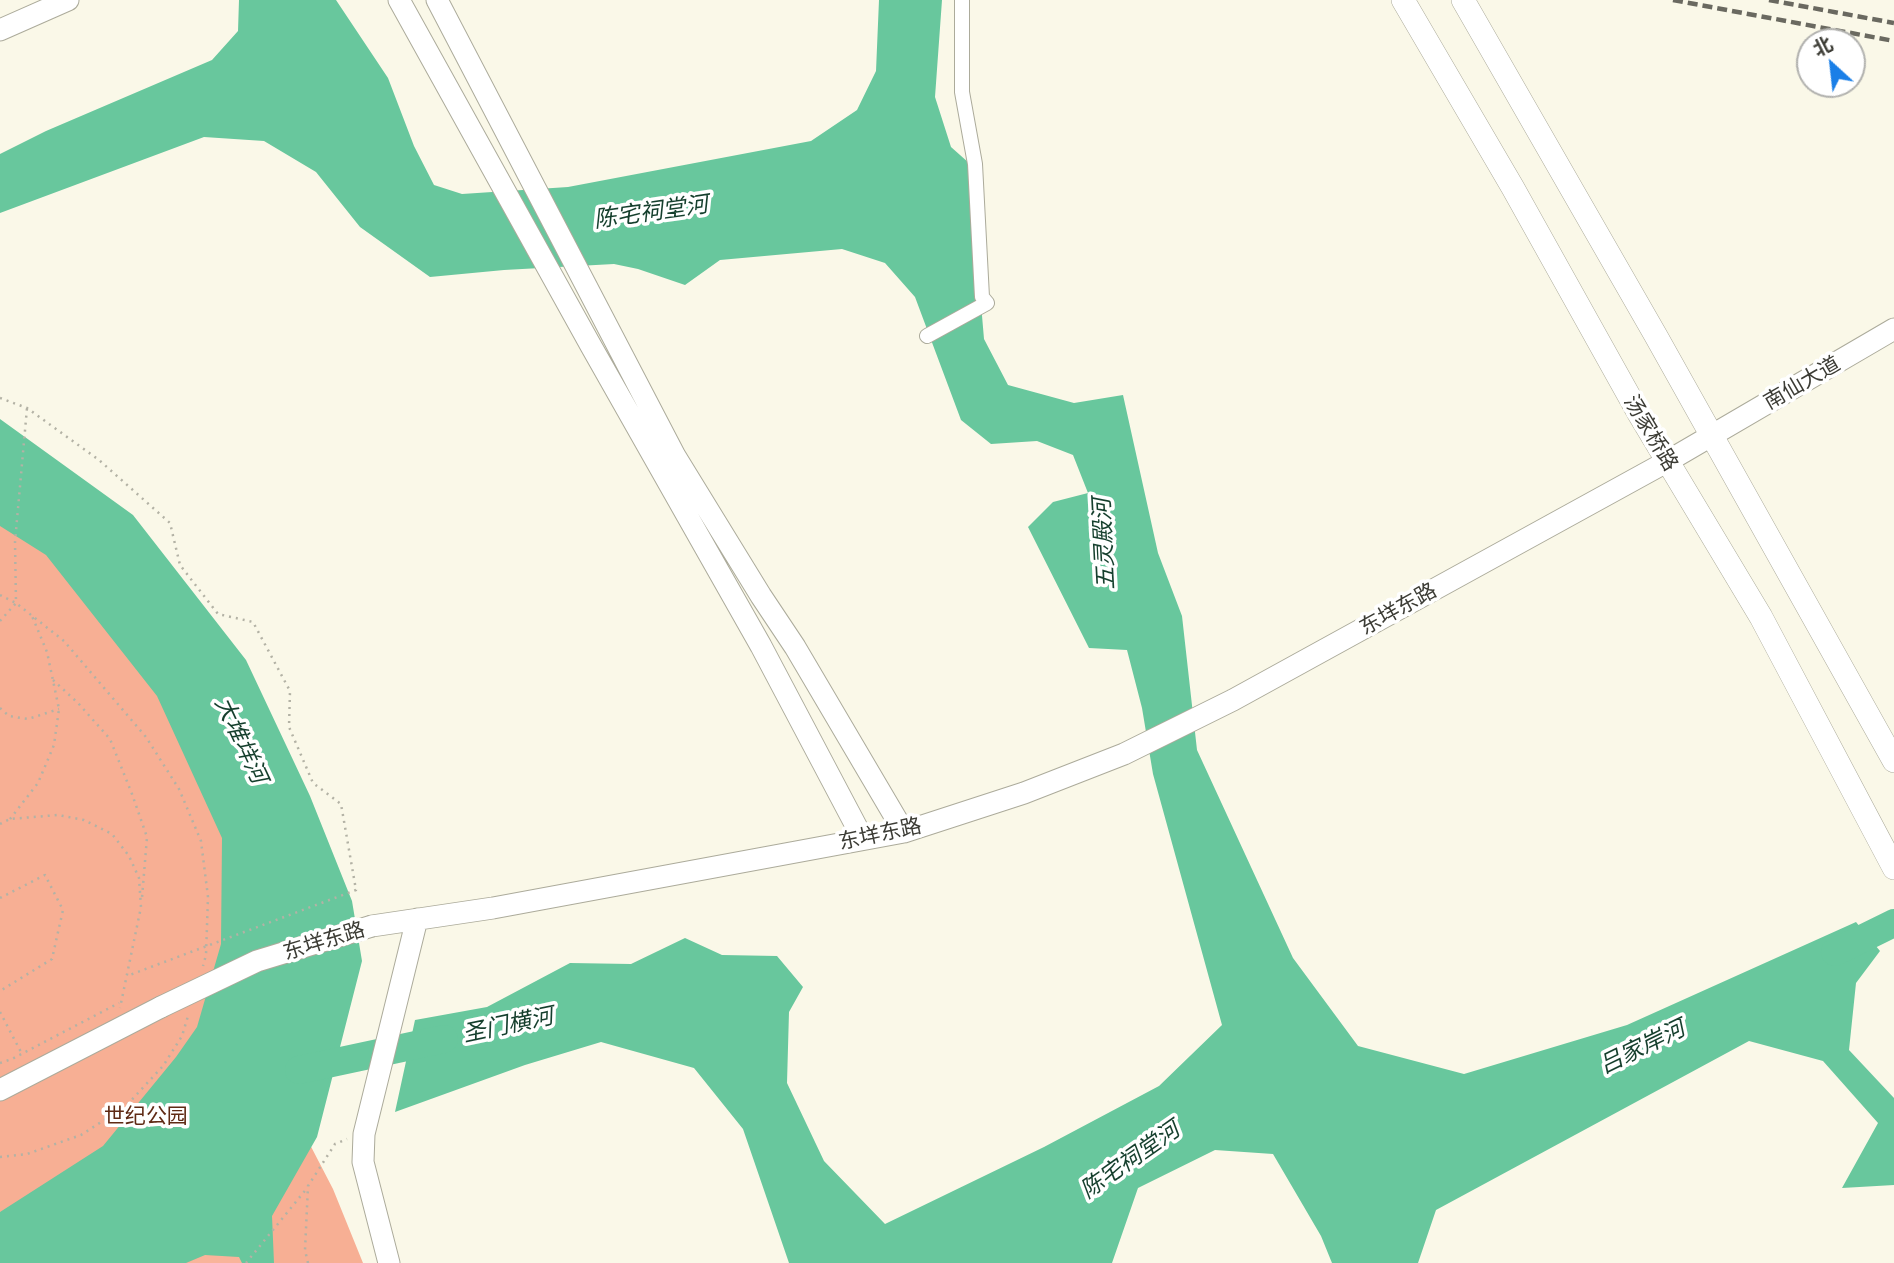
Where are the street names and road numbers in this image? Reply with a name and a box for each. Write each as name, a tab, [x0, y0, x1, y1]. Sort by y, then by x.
street label: 南仙大道	[1759, 351, 1845, 415]
street label: 汤家桥路	[1619, 391, 1683, 475]
street label: 东垟东路	[1355, 578, 1441, 640]
street label: 东垟东路	[836, 813, 924, 855]
street label: 东垟东路	[280, 917, 368, 965]

